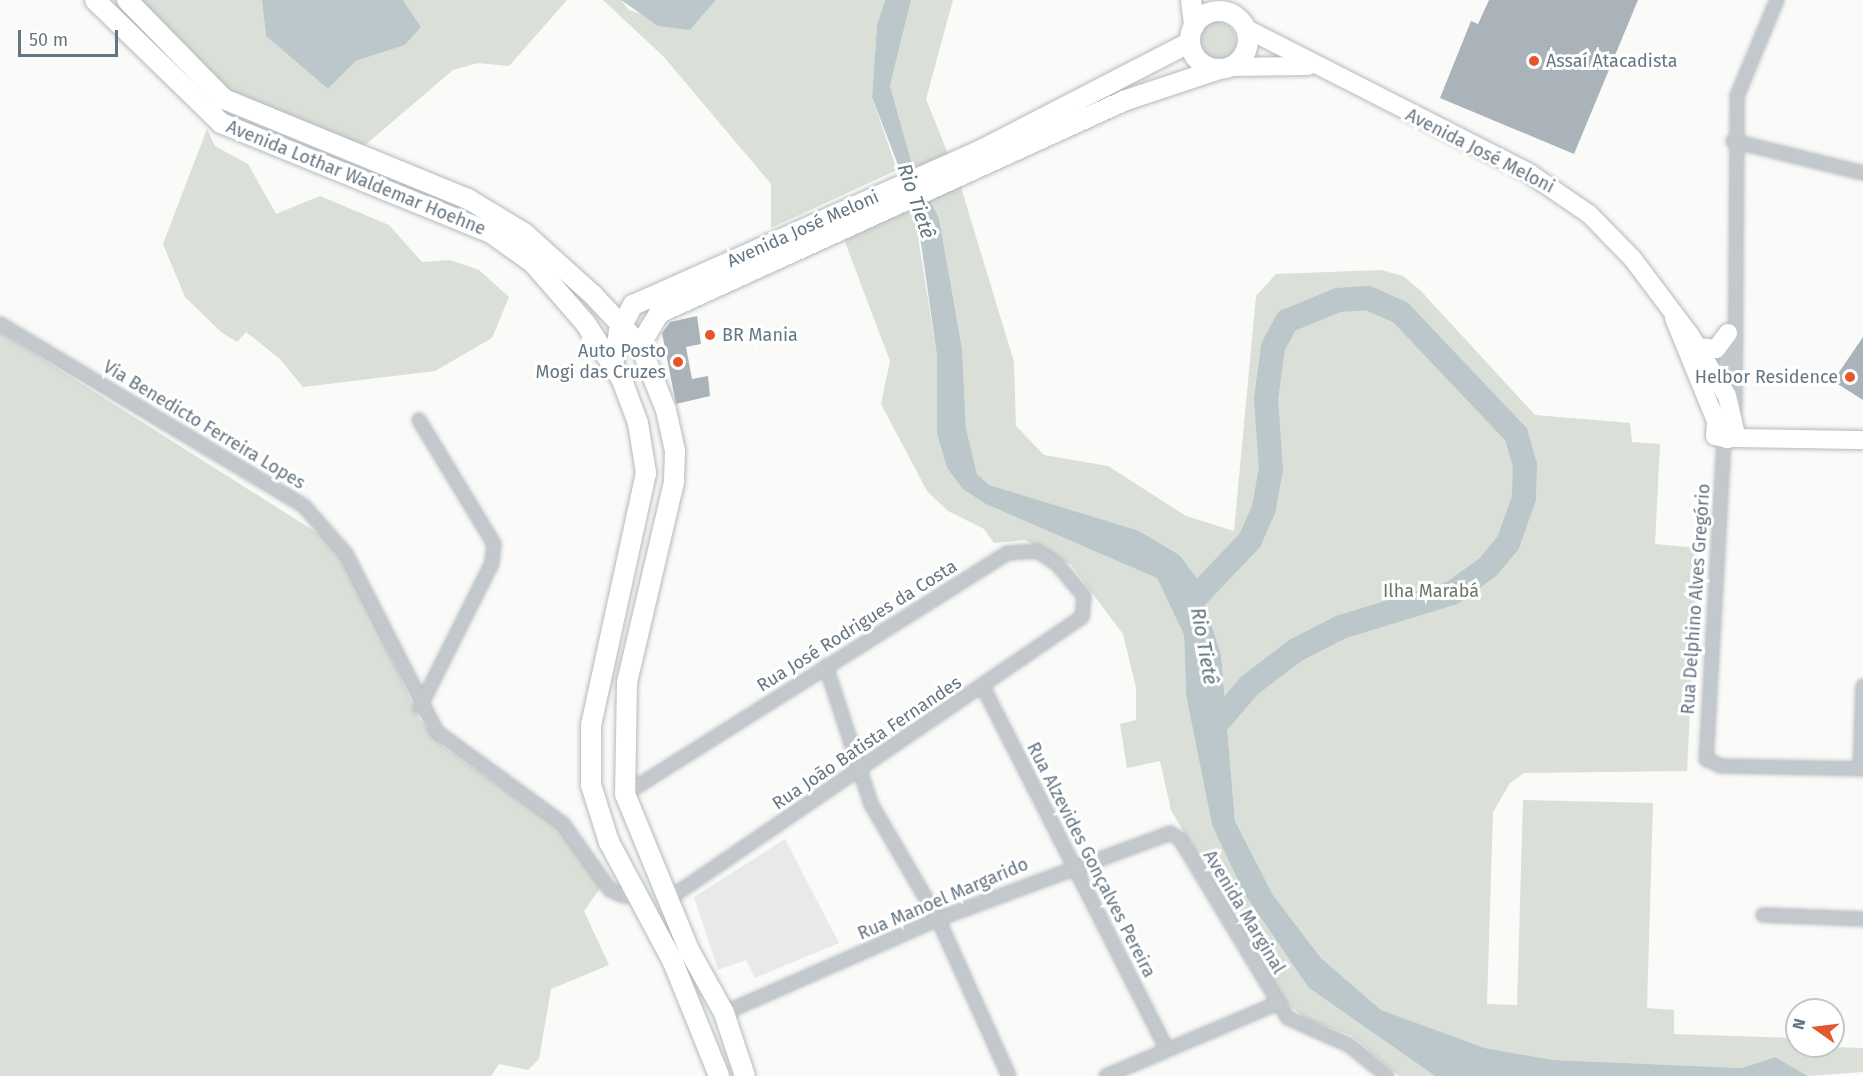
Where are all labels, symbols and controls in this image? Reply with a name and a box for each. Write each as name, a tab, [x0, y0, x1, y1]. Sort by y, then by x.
scale bar	[21, 18, 122, 56]
text: 50 m	[29, 29, 68, 51]
place label: Assaí Atacadista	[1546, 50, 1678, 72]
marker: Assaí Atacadista	[1527, 54, 1541, 68]
street label: Avenida José Meloni	[1402, 104, 1558, 198]
street label: Avenida Lothar Waldemar Hoehne	[223, 116, 489, 240]
water label: Rio Tietê	[892, 160, 940, 242]
street label: Avenida José Meloni	[724, 186, 882, 272]
place label: BR Mania	[722, 324, 798, 346]
marker: BR Mania	[703, 328, 717, 342]
place label: Auto Posto Mogi das Cruzes	[536, 341, 666, 384]
marker: Auto Posto Mogi das Cruzes	[671, 355, 685, 369]
street label: Via Benedicto Ferreira Lopes	[99, 356, 309, 494]
place label: Helbor Residence	[1695, 366, 1838, 388]
marker: Helbor Residence	[1843, 370, 1857, 384]
street label: Rua Delphino Alves Gregório	[1677, 483, 1715, 715]
street label: Rua José Rodrigues da Costa	[753, 555, 961, 697]
park label: Ilha Marabá	[1383, 580, 1479, 602]
water label: Rio Tietê	[1185, 606, 1223, 686]
street label: Rua João Batista Fernandes	[768, 672, 966, 814]
street label: Rua Alzevides Gonçalves Pereira	[1022, 739, 1160, 981]
street label: Avenida Marginal	[1199, 846, 1289, 978]
street label: Rua Manoel Margarido	[854, 853, 1032, 945]
north arrow	[1785, 998, 1845, 1058]
text: N	[1788, 1017, 1809, 1031]

